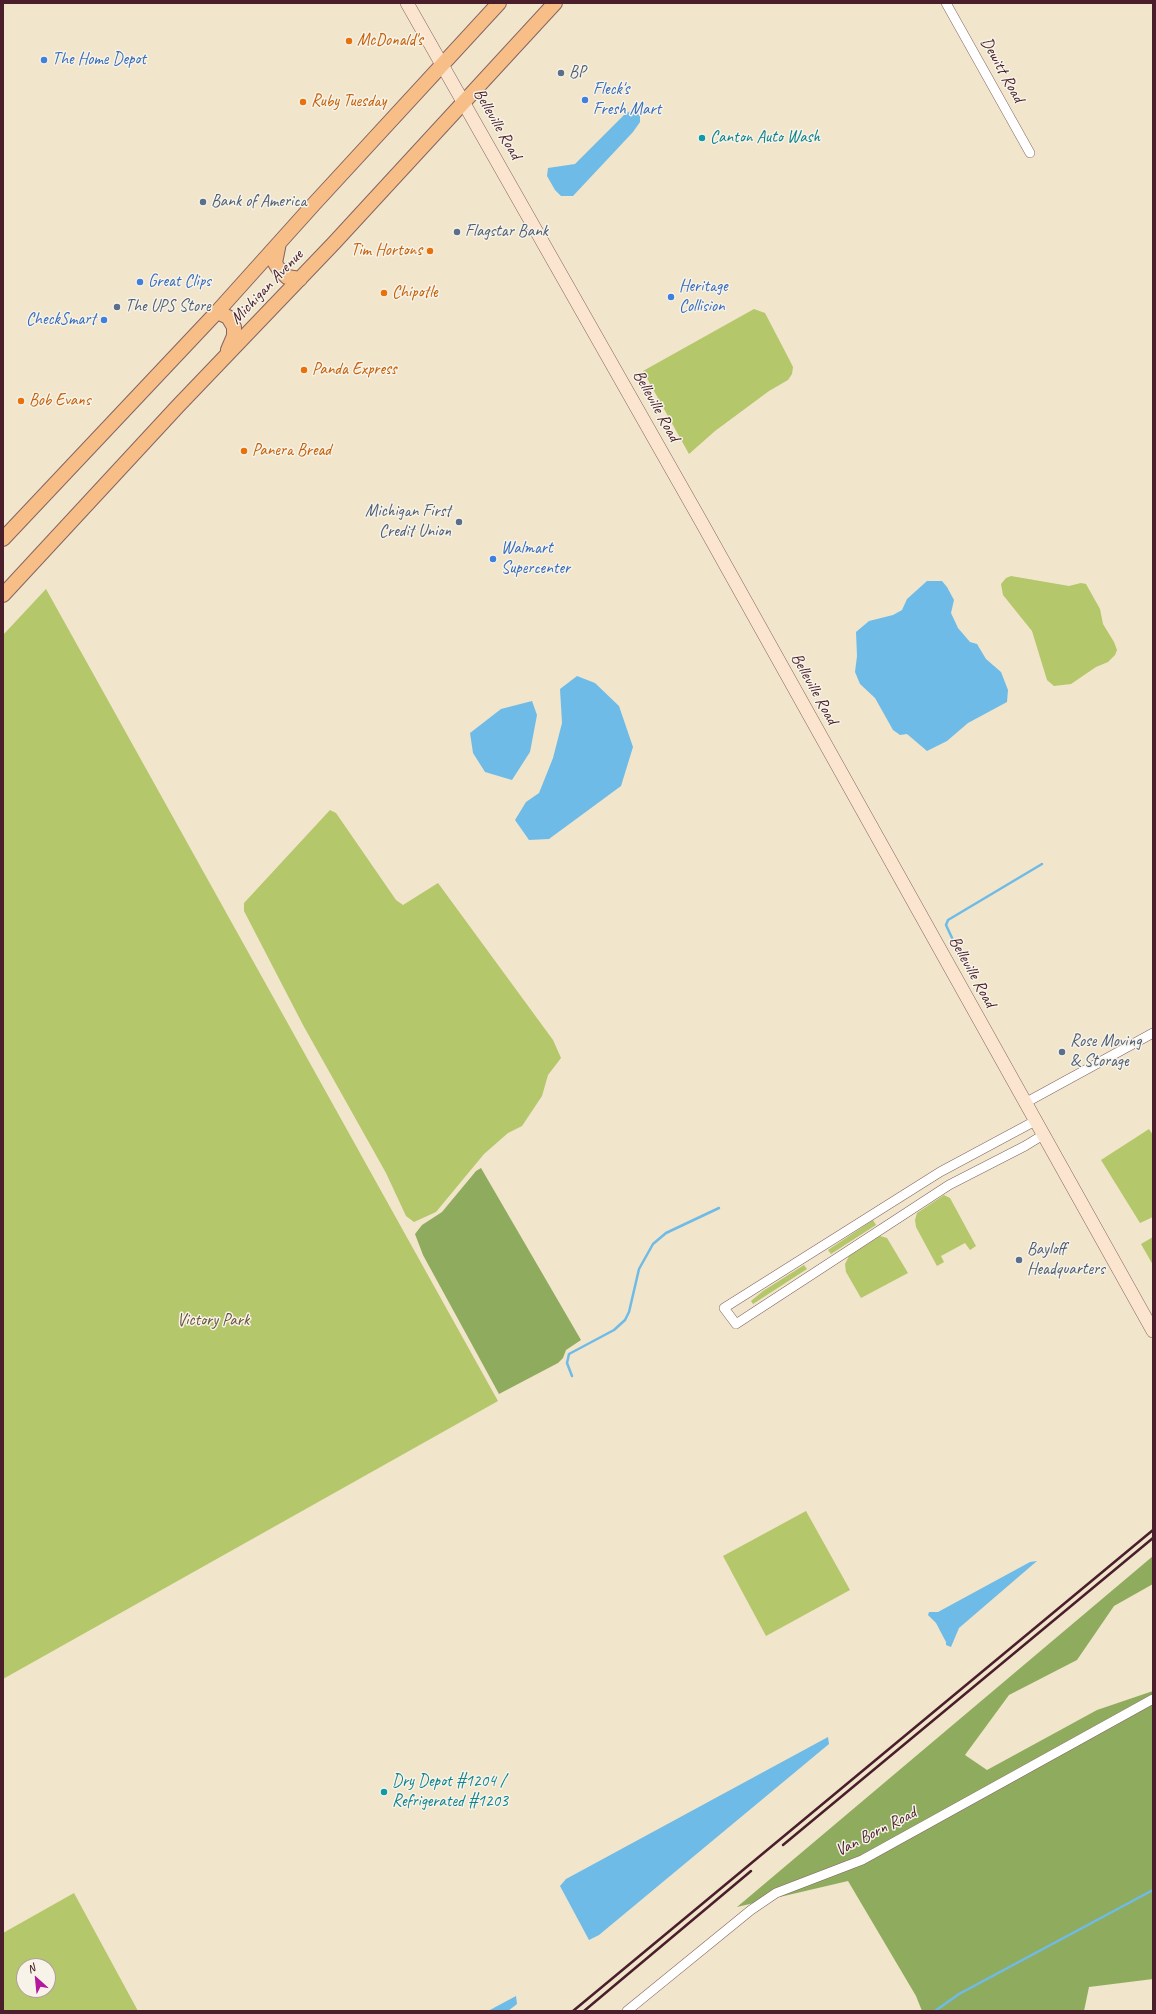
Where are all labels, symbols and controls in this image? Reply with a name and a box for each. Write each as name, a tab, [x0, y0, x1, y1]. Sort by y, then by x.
place label: McDonald's	[357, 31, 423, 51]
street label: Dewitt Road	[976, 34, 1028, 106]
marker: McDonald's	[344, 36, 354, 46]
place label: The Home Depot	[52, 50, 146, 70]
marker: The Home Depot	[39, 55, 49, 65]
place label: BP	[569, 63, 586, 83]
marker: BP	[556, 68, 566, 78]
place label: Fleck's Fresh Mart	[593, 80, 661, 120]
street label: Belleville Road	[469, 85, 525, 163]
place label: Ruby Tuesday	[311, 92, 386, 112]
marker: Fleck's Fresh Mart	[580, 95, 590, 105]
marker: Ruby Tuesday	[298, 97, 308, 107]
place label: Canton Auto Wash	[710, 128, 820, 148]
marker: Canton Auto Wash	[697, 133, 707, 143]
place label: Bank of America	[211, 192, 306, 212]
marker: Bank of America	[198, 197, 208, 207]
place label: Flagstar Bank	[465, 222, 548, 242]
marker: Flagstar Bank	[452, 227, 462, 237]
place label: Tim Hortons	[351, 241, 422, 261]
street label: Michigan Avenue	[226, 245, 308, 329]
marker: Tim Hortons	[425, 246, 435, 256]
place label: Great Clips	[148, 272, 211, 292]
marker: Great Clips	[135, 277, 145, 287]
place label: Heritage Collision	[679, 277, 728, 317]
place label: Chipotle	[392, 283, 438, 303]
marker: Chipotle	[379, 288, 389, 298]
marker: Heritage Collision	[666, 292, 676, 302]
place label: The UPS Store	[125, 297, 211, 317]
marker: The UPS Store	[112, 302, 122, 312]
place label: CheckSmart	[26, 310, 96, 330]
marker: CheckSmart	[99, 315, 109, 325]
place label: Panda Express	[312, 360, 397, 380]
marker: Panda Express	[299, 365, 309, 375]
street label: Belleville Road	[628, 367, 684, 445]
place label: Bob Evans	[29, 391, 91, 411]
marker: Bob Evans	[16, 396, 26, 406]
place label: Panera Bread	[252, 441, 331, 461]
marker: Panera Bread	[239, 446, 249, 456]
place label: Michigan First Credit Union	[365, 502, 451, 542]
marker: Michigan First Credit Union	[454, 517, 464, 527]
place label: Walmart Supercenter	[501, 539, 570, 579]
marker: Walmart Supercenter	[488, 554, 498, 564]
street label: Belleville Road	[786, 650, 842, 728]
street label: Belleville Road	[944, 933, 1000, 1011]
place label: Rose Moving & Storage	[1070, 1032, 1141, 1072]
marker: Rose Moving & Storage	[1057, 1047, 1067, 1057]
place label: Bayloff Headquarters	[1027, 1240, 1105, 1280]
marker: Bayloff Headquarters	[1014, 1255, 1024, 1265]
park label: Victory Park	[177, 1311, 249, 1331]
place label: Dry Depot #1204 / Refrigerated #1203	[392, 1772, 508, 1812]
marker: Dry Depot #1204 / Refrigerated #1203	[379, 1787, 389, 1797]
street label: Van Born Road	[832, 1803, 920, 1861]
north arrow	[16, 1958, 56, 1998]
text: N	[25, 1960, 37, 1976]

